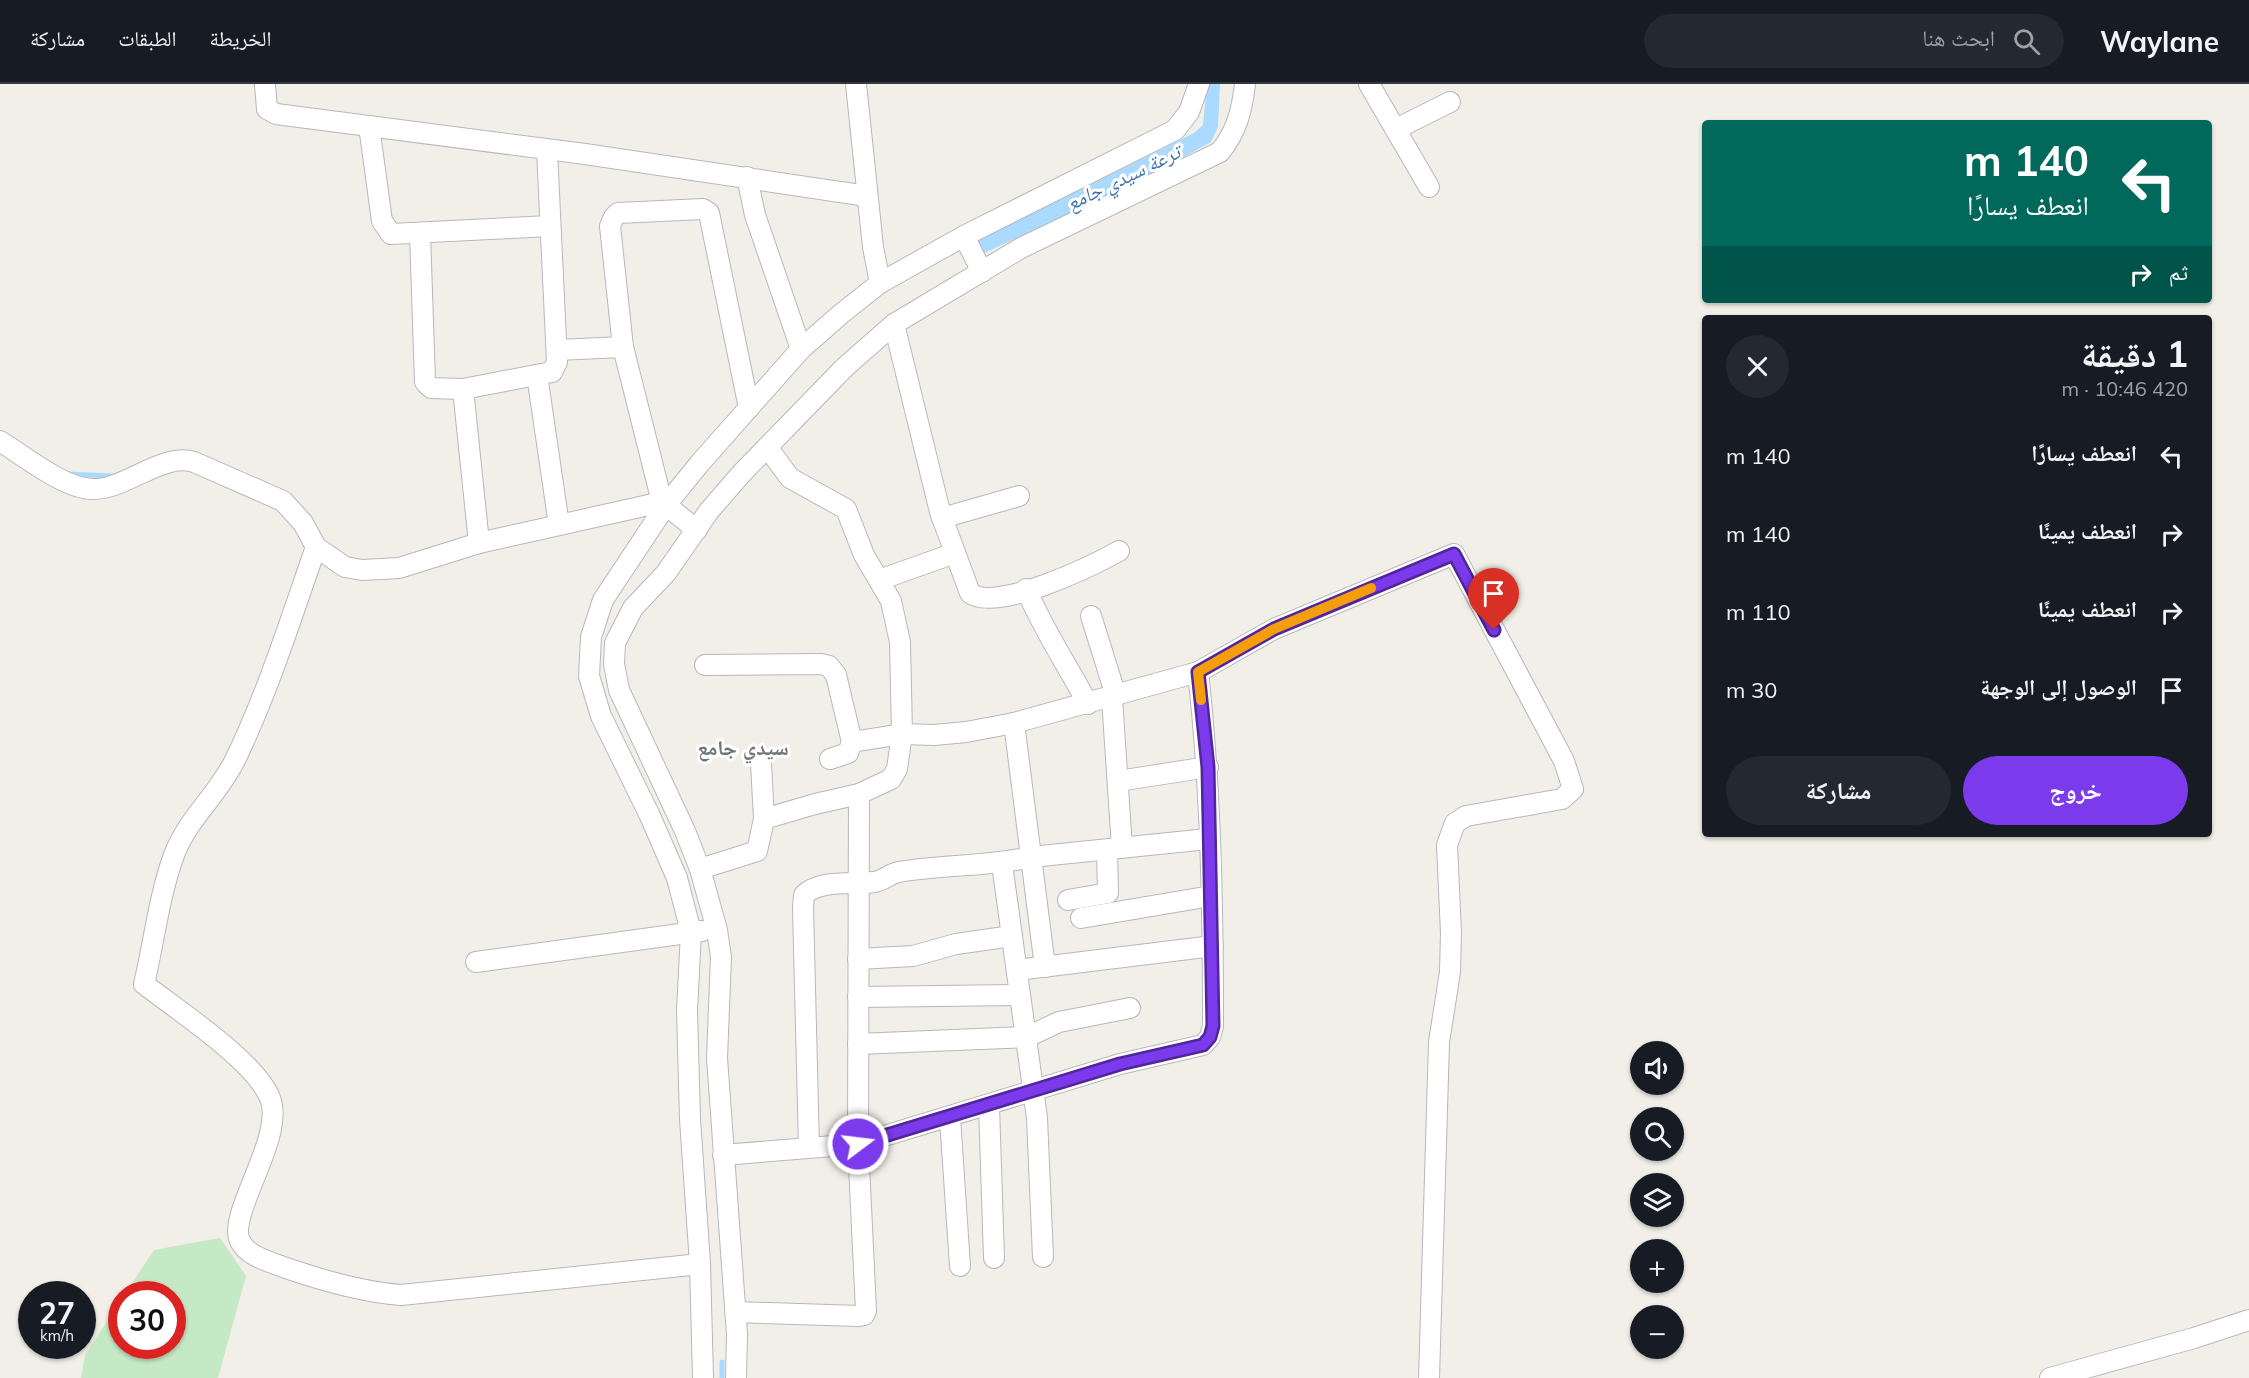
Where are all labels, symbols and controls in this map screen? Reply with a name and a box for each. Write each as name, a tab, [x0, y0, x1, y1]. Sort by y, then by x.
search box	[1644, 14, 2064, 68]
text: ابحث هنا	[1922, 24, 1995, 52]
text: Waylane	[2100, 24, 2219, 59]
text: مشاركة	[30, 25, 85, 51]
text: الطبقات	[118, 25, 177, 51]
text: الخريطة	[210, 25, 271, 51]
icon: search	[2010, 25, 2043, 58]
text: 140 m	[1964, 134, 2089, 187]
water label: ترعة سيدي جامع	[1062, 137, 1189, 219]
icon: left	[2110, 144, 2188, 222]
text: انعطف يسارًا	[1967, 188, 2089, 222]
icon: right	[2124, 258, 2157, 291]
text: ثم	[2169, 258, 2188, 286]
text: 1 دقيقة	[2081, 331, 2188, 376]
button: close	[1726, 335, 1789, 398]
text: 420 m · 10:46	[2062, 376, 2188, 401]
text: انعطف يسارًا	[2031, 439, 2137, 467]
icon: left	[2155, 440, 2188, 473]
text: 140 m	[1726, 442, 1791, 470]
text: انعطف يمينًا	[2038, 517, 2137, 545]
icon: right	[2155, 518, 2188, 551]
text: 140 m	[1726, 520, 1791, 548]
pin	[1468, 568, 1519, 630]
icon: arrive	[1477, 577, 1510, 610]
text: انعطف يمينًا	[2038, 595, 2137, 623]
icon: right	[2155, 596, 2188, 629]
text: 110 m	[1726, 598, 1791, 626]
text: الوصول إلى الوجهة	[1980, 673, 2137, 701]
icon: arrive	[2155, 674, 2188, 707]
text: 30 m	[1726, 676, 1777, 704]
district label: سيدي جامع	[697, 734, 789, 764]
button: مشاركة	[1726, 756, 1951, 825]
button: خروج	[1963, 756, 2188, 825]
map controls	[1630, 1041, 1684, 1359]
button: sound	[1630, 1041, 1684, 1095]
button: search	[1630, 1107, 1684, 1161]
position arrow	[826, 1112, 890, 1176]
button: layers	[1630, 1173, 1684, 1227]
button: +	[1630, 1239, 1684, 1293]
speed limit sign: 30	[108, 1281, 186, 1359]
text: 27	[39, 1294, 75, 1332]
button: −	[1630, 1305, 1684, 1359]
text: km/h	[40, 1326, 74, 1345]

